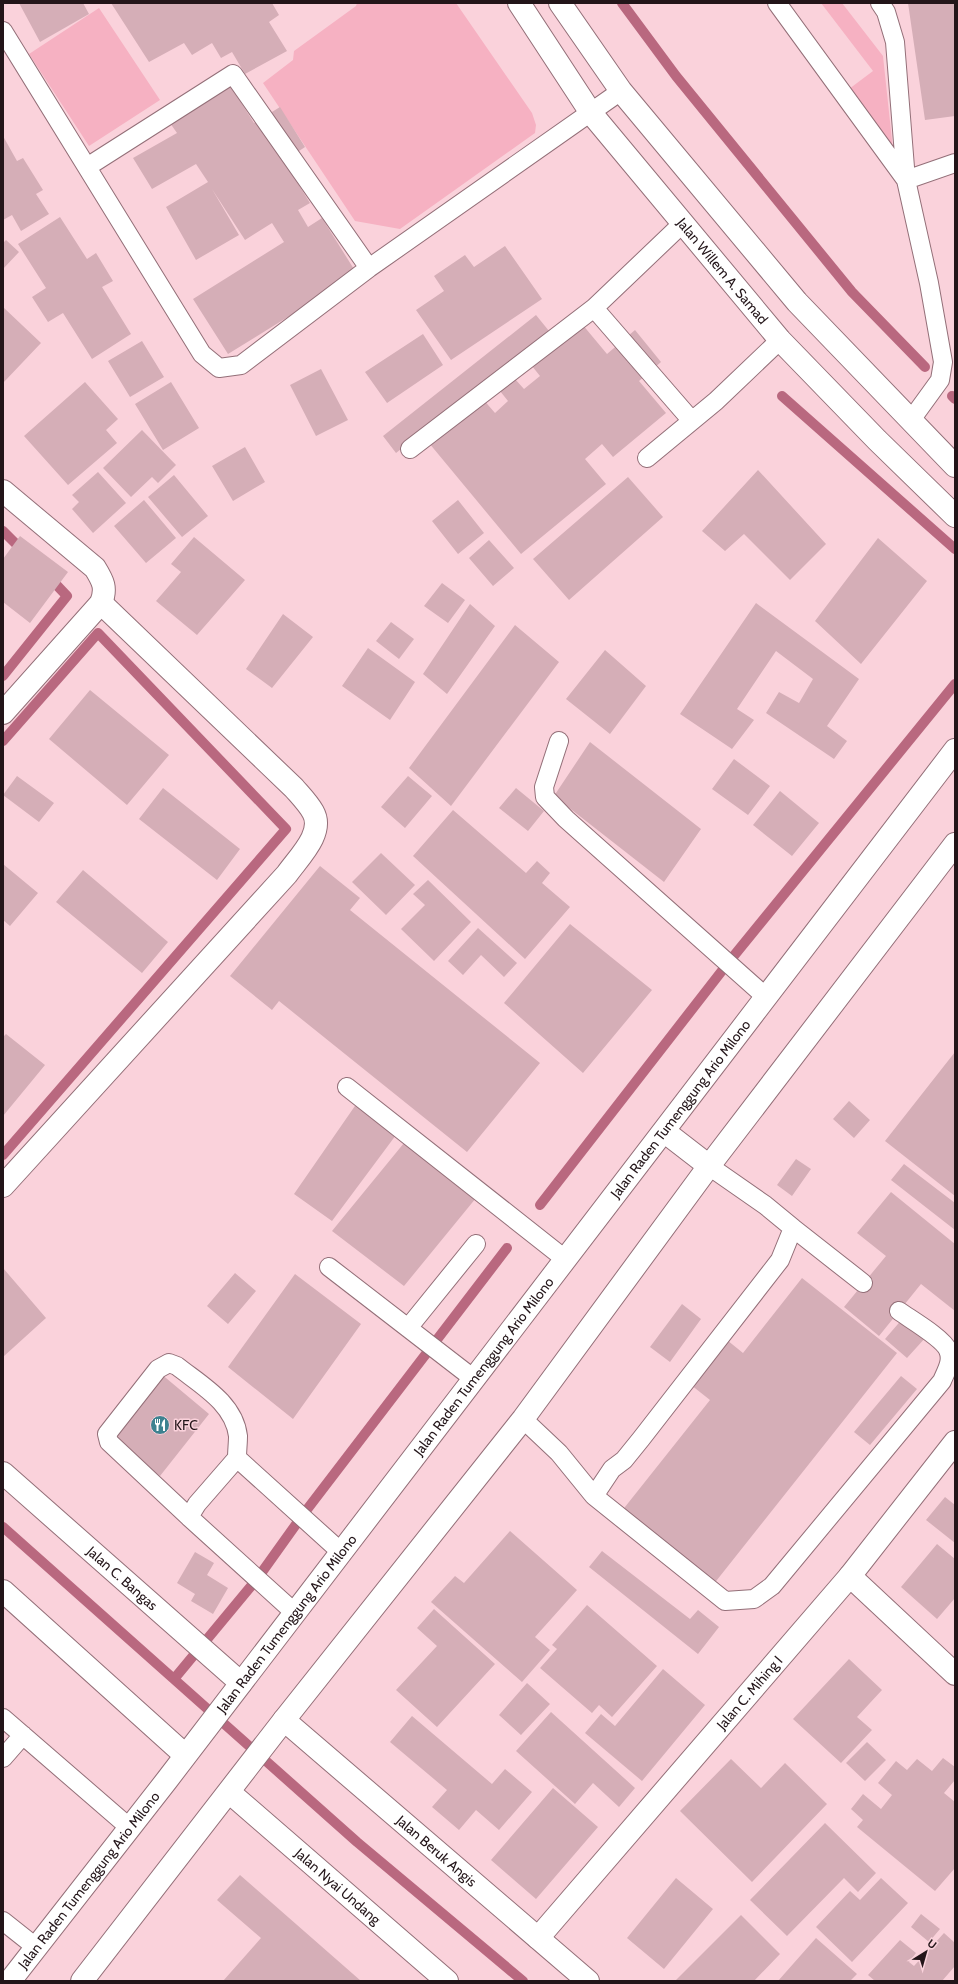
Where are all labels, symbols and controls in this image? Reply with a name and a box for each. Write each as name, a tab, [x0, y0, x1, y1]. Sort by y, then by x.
street label: Jalan Willem A. Samad	[672, 213, 772, 328]
street label: Jalan Raden Tumenggung Ario Milono	[606, 1016, 755, 1203]
street label: Jalan Raden Tumenggung Ario Milono	[409, 1273, 558, 1460]
restaurant icon: KFC	[149, 1414, 171, 1436]
place label: KFC	[174, 1416, 198, 1434]
street label: Jalan Raden Tumenggung Ario Milono	[212, 1531, 361, 1717]
street label: Jalan C. Bangas	[82, 1542, 161, 1614]
street label: Jalan C. Mihing I	[712, 1652, 786, 1734]
street label: Jalan Raden Tumenggung Ario Milono	[13, 1788, 164, 1973]
street label: Jalan Beruk Angis	[392, 1811, 481, 1891]
street label: Jalan Nyai Undang	[290, 1844, 385, 1929]
north arrow	[906, 1932, 946, 1972]
text: U	[925, 1936, 939, 1952]

